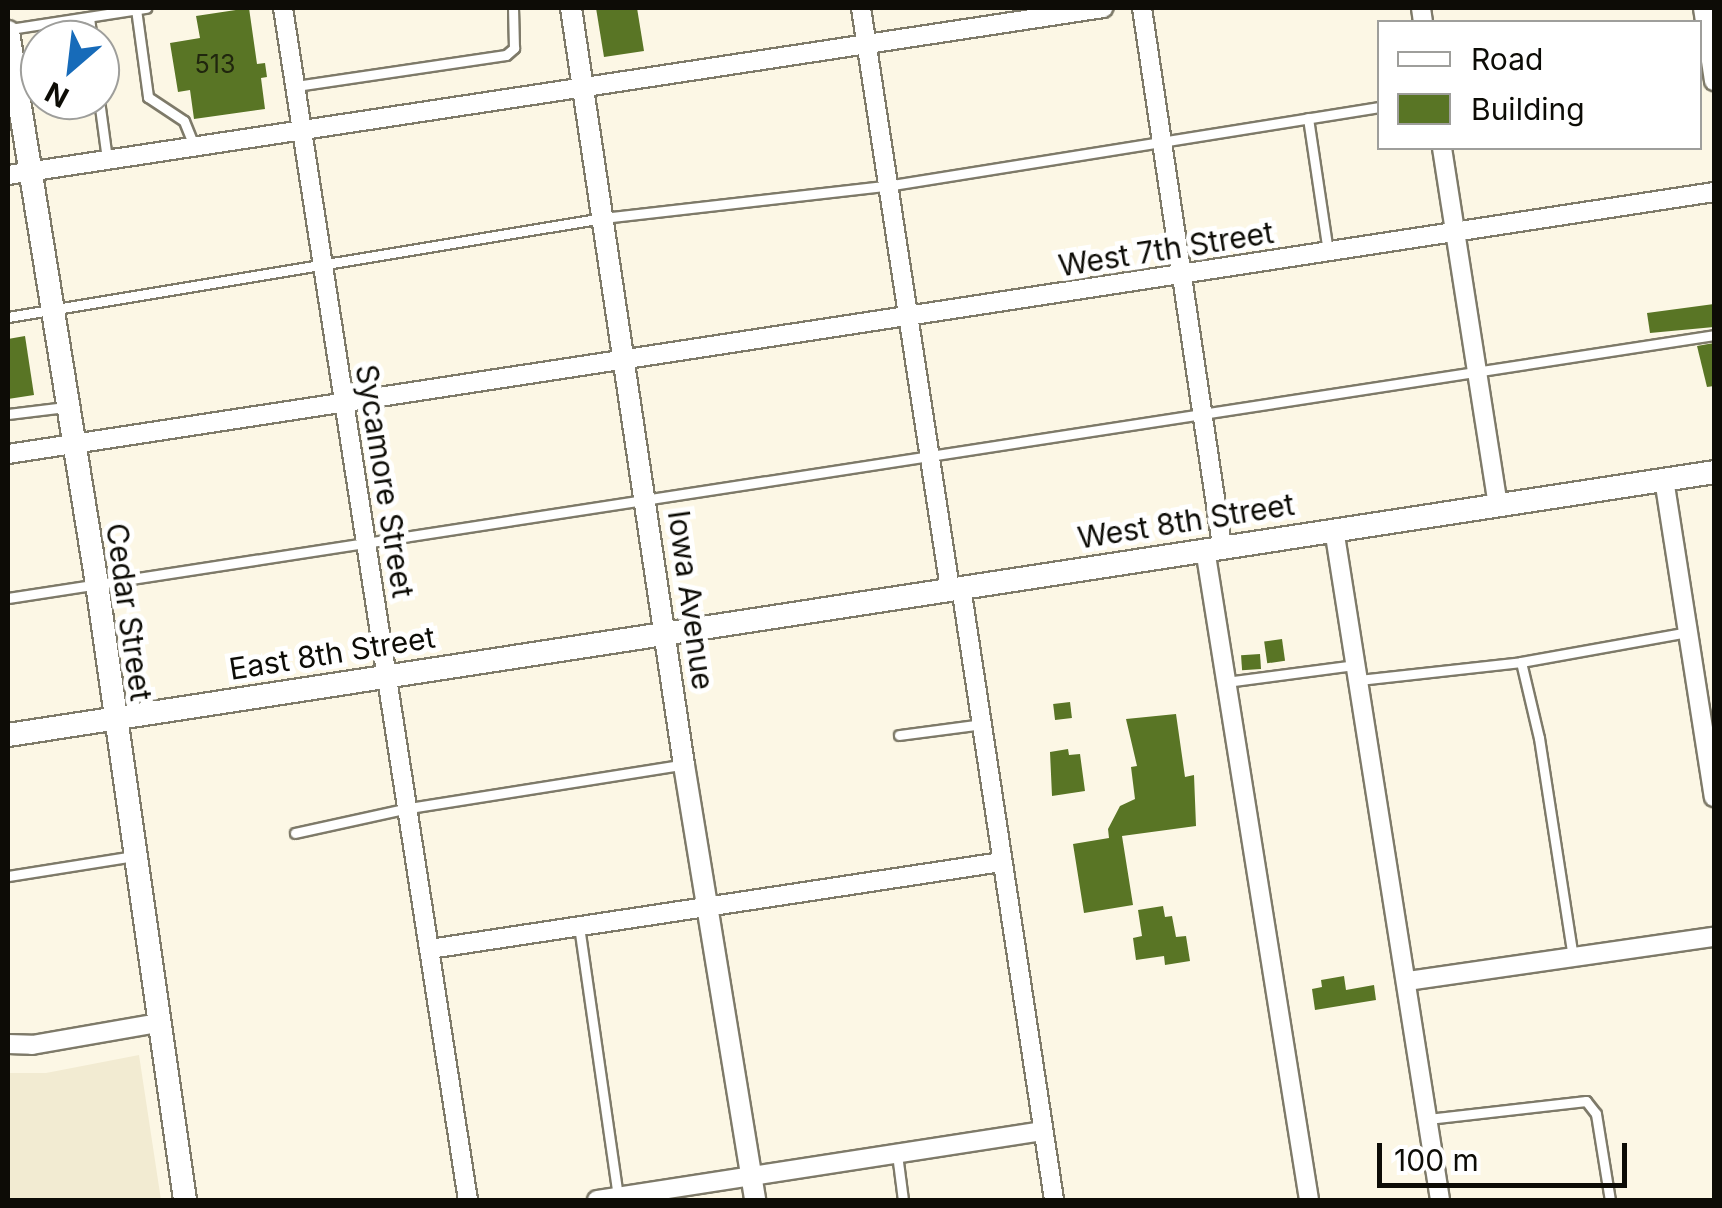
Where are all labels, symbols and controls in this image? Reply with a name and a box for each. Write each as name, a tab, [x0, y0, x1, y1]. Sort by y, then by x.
north arrow	[20, 20, 120, 120]
legend	[1377, 20, 1702, 150]
text: Road	[1471, 41, 1543, 77]
house number: 513	[195, 49, 235, 79]
text: N	[39, 75, 74, 115]
text: Building	[1471, 91, 1585, 127]
street label: West 7th Street	[1056, 214, 1276, 284]
street label: Sycamore Street	[349, 362, 421, 600]
street label: West 8th Street	[1075, 486, 1297, 556]
street label: Iowa Avenue	[661, 508, 721, 692]
street label: Cedar Street	[99, 521, 159, 703]
street label: East 8th Street	[226, 619, 438, 687]
scale bar	[1382, 1123, 1632, 1185]
text: 100 m	[1394, 1142, 1479, 1178]

